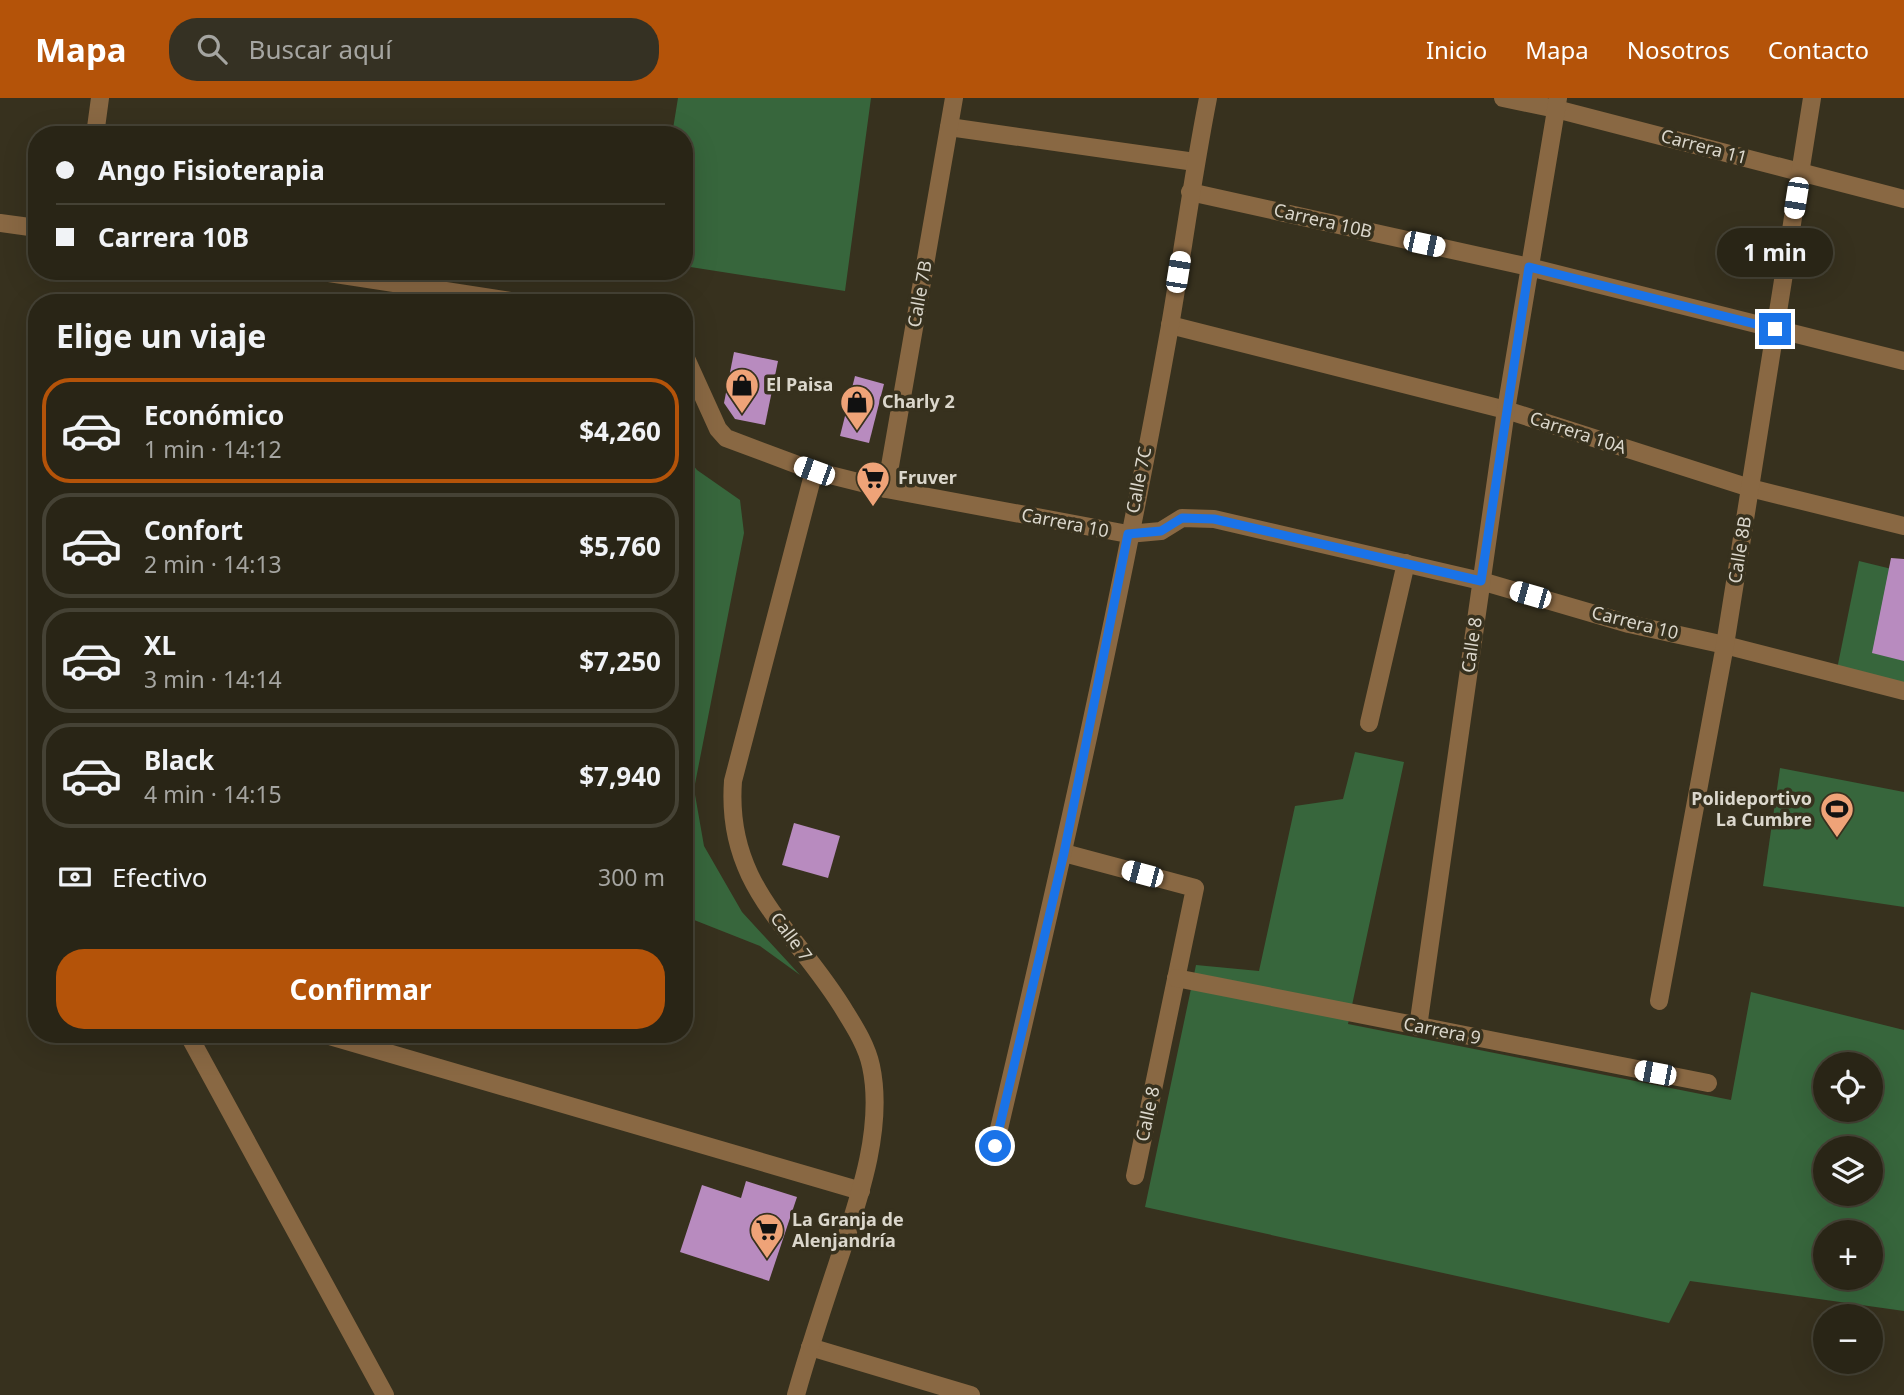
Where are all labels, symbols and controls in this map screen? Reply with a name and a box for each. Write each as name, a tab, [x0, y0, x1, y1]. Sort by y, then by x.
search box	[169, 18, 659, 81]
text: Mapa	[35, 27, 127, 72]
icon: search	[193, 30, 231, 68]
text: Buscar aquí	[249, 31, 392, 67]
text: Inicio	[1426, 33, 1487, 66]
text: Mapa	[1525, 33, 1589, 66]
text: Nosotros	[1627, 33, 1730, 66]
text: Contacto	[1768, 33, 1869, 66]
street label: Carrera 11	[1658, 123, 1750, 169]
text: Ango Fisioterapia	[98, 152, 325, 188]
car	[1783, 176, 1810, 220]
street label: Carrera 10B	[1272, 197, 1375, 243]
text: Carrera 10B	[98, 219, 249, 255]
callout: 1 min	[1717, 228, 1833, 276]
car	[1402, 229, 1447, 259]
text: 1 min	[1743, 236, 1807, 268]
car	[1165, 250, 1192, 294]
street label: Calle 7B	[901, 258, 937, 329]
route end	[1759, 313, 1791, 345]
text: Elige un viaje	[56, 314, 266, 357]
shop icon: El Paisa	[723, 366, 761, 415]
place label: El Paisa	[766, 372, 833, 396]
shop icon: Charly 2	[838, 383, 876, 432]
place label: Charly 2	[882, 389, 955, 413]
text: Económico	[144, 397, 284, 433]
icon: car	[60, 399, 123, 462]
street label: Carrera 10A	[1527, 405, 1630, 459]
text: $4,260	[579, 413, 661, 449]
text: 1 min · 14:12	[144, 433, 282, 465]
street label: Calle 7C	[1120, 445, 1156, 515]
car	[791, 454, 838, 488]
supermarket icon: Fruver	[854, 459, 892, 508]
place label: Fruver	[898, 465, 957, 489]
street label: Carrera 10	[1019, 502, 1111, 542]
text: Confort	[144, 512, 243, 548]
icon: car	[60, 514, 123, 577]
street label: Calle 8B	[1722, 515, 1756, 585]
text: $5,760	[579, 528, 661, 564]
text: 2 min · 14:13	[144, 548, 282, 580]
car	[1507, 579, 1554, 611]
street label: Carrera 10	[1589, 600, 1681, 644]
street label: Calle 8	[1455, 616, 1487, 674]
text: XL	[144, 627, 176, 663]
icon: car	[60, 629, 123, 692]
text: $7,250	[579, 643, 661, 679]
text: 3 min · 14:14	[144, 663, 282, 695]
text: Black	[144, 742, 214, 778]
icon: car	[60, 744, 123, 807]
text: $7,940	[579, 758, 661, 794]
text: 4 min · 14:15	[144, 778, 282, 810]
place label: Polideportivo La Cumbre	[1691, 786, 1812, 831]
sports icon: Polideportivo La Cumbre	[1818, 790, 1856, 839]
icon: cash	[56, 858, 94, 896]
car	[1119, 858, 1166, 890]
text: Efectivo	[112, 859, 208, 895]
text: 300 m	[598, 861, 665, 893]
street label: Calle 7	[765, 907, 818, 966]
button: Confirmar	[56, 949, 665, 1029]
street label: Carrera 9	[1401, 1011, 1483, 1049]
map controls	[1813, 1052, 1883, 1374]
button: locate	[1813, 1052, 1883, 1122]
car	[1633, 1059, 1678, 1087]
street label: Calle 8	[1129, 1084, 1165, 1144]
route start	[979, 1130, 1011, 1162]
button: layers	[1813, 1136, 1883, 1206]
place label: La Granja de Alenjandría	[792, 1207, 904, 1252]
supermarket icon: La Granja de Alenjandría	[748, 1211, 786, 1260]
button: +	[1813, 1220, 1883, 1290]
button: −	[1813, 1304, 1883, 1374]

